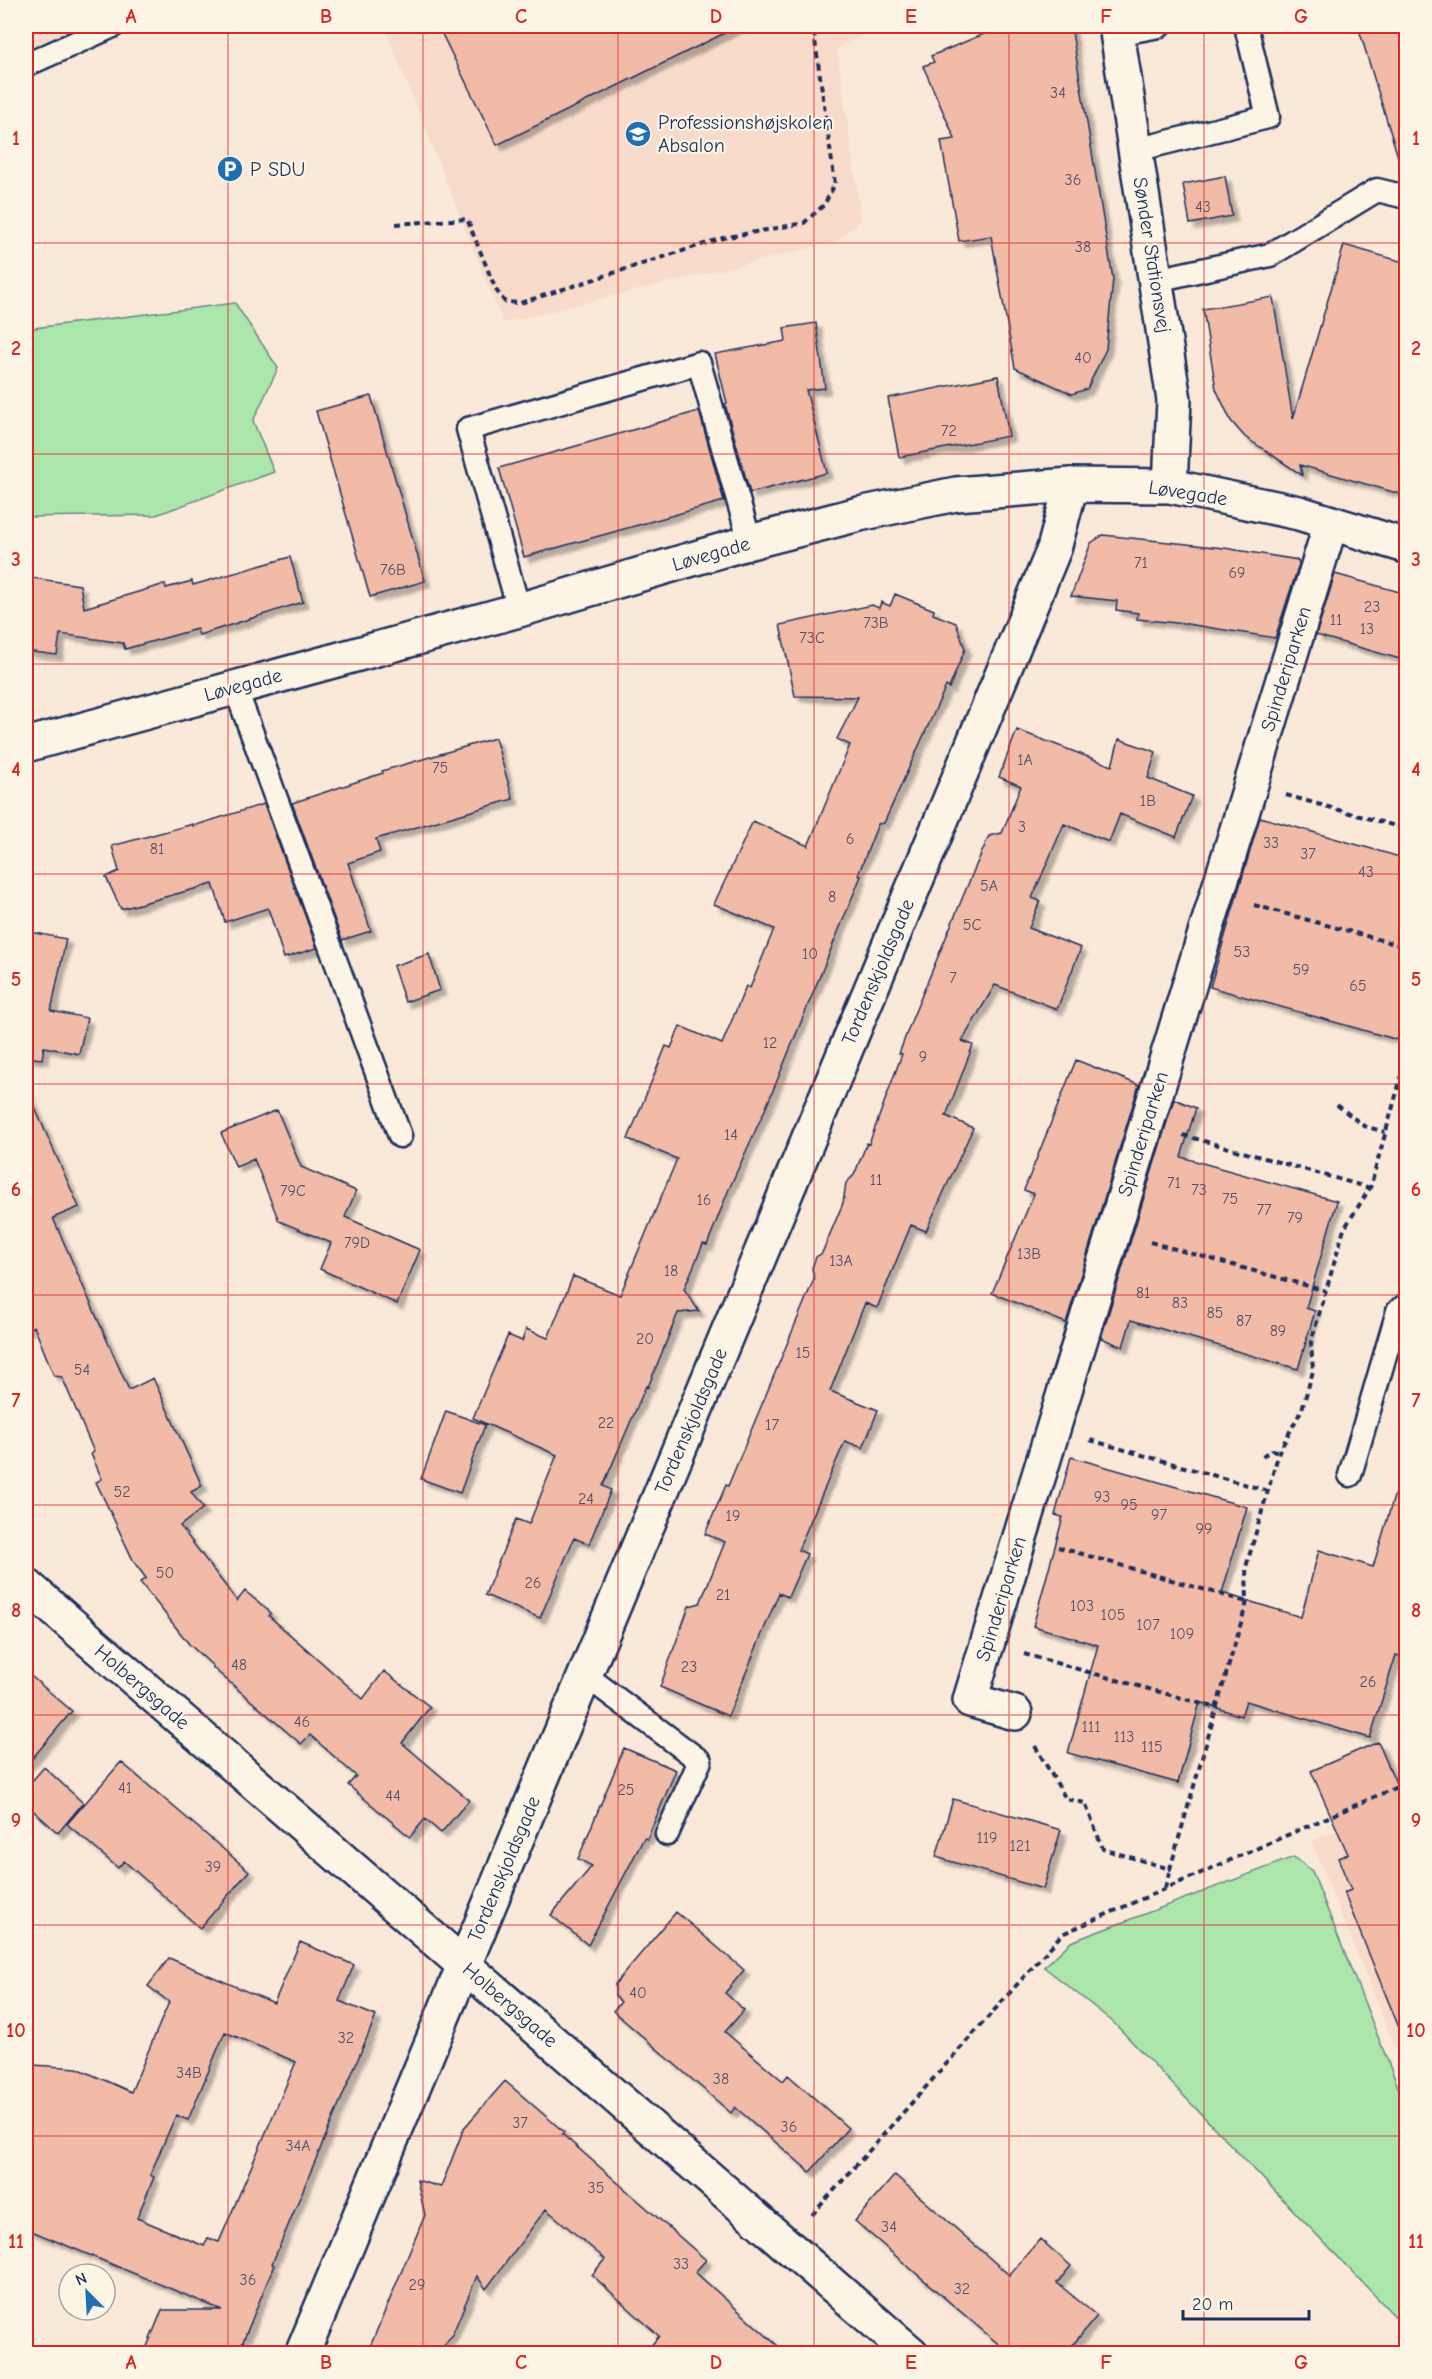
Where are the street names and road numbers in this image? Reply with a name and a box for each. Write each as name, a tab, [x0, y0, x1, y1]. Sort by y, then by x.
street label: Sønder Stationsvej	[1128, 175, 1176, 335]
street label: Løvegade	[1147, 475, 1229, 511]
street label: Løvegade	[670, 532, 752, 576]
street label: Spinderiparken	[1256, 604, 1316, 734]
street label: Løvegade	[202, 664, 284, 706]
street label: Tordenskjoldsgade	[837, 896, 919, 1048]
street label: Spinderiparken	[1113, 1069, 1173, 1199]
street label: Tordenskjoldsgade	[650, 1345, 732, 1497]
street label: Spinderiparken	[971, 1534, 1031, 1664]
street label: Holbergsgade	[90, 1640, 194, 1734]
street label: Tordenskjoldsgade	[463, 1793, 545, 1945]
street label: Holbergsgade	[458, 1958, 562, 2052]

